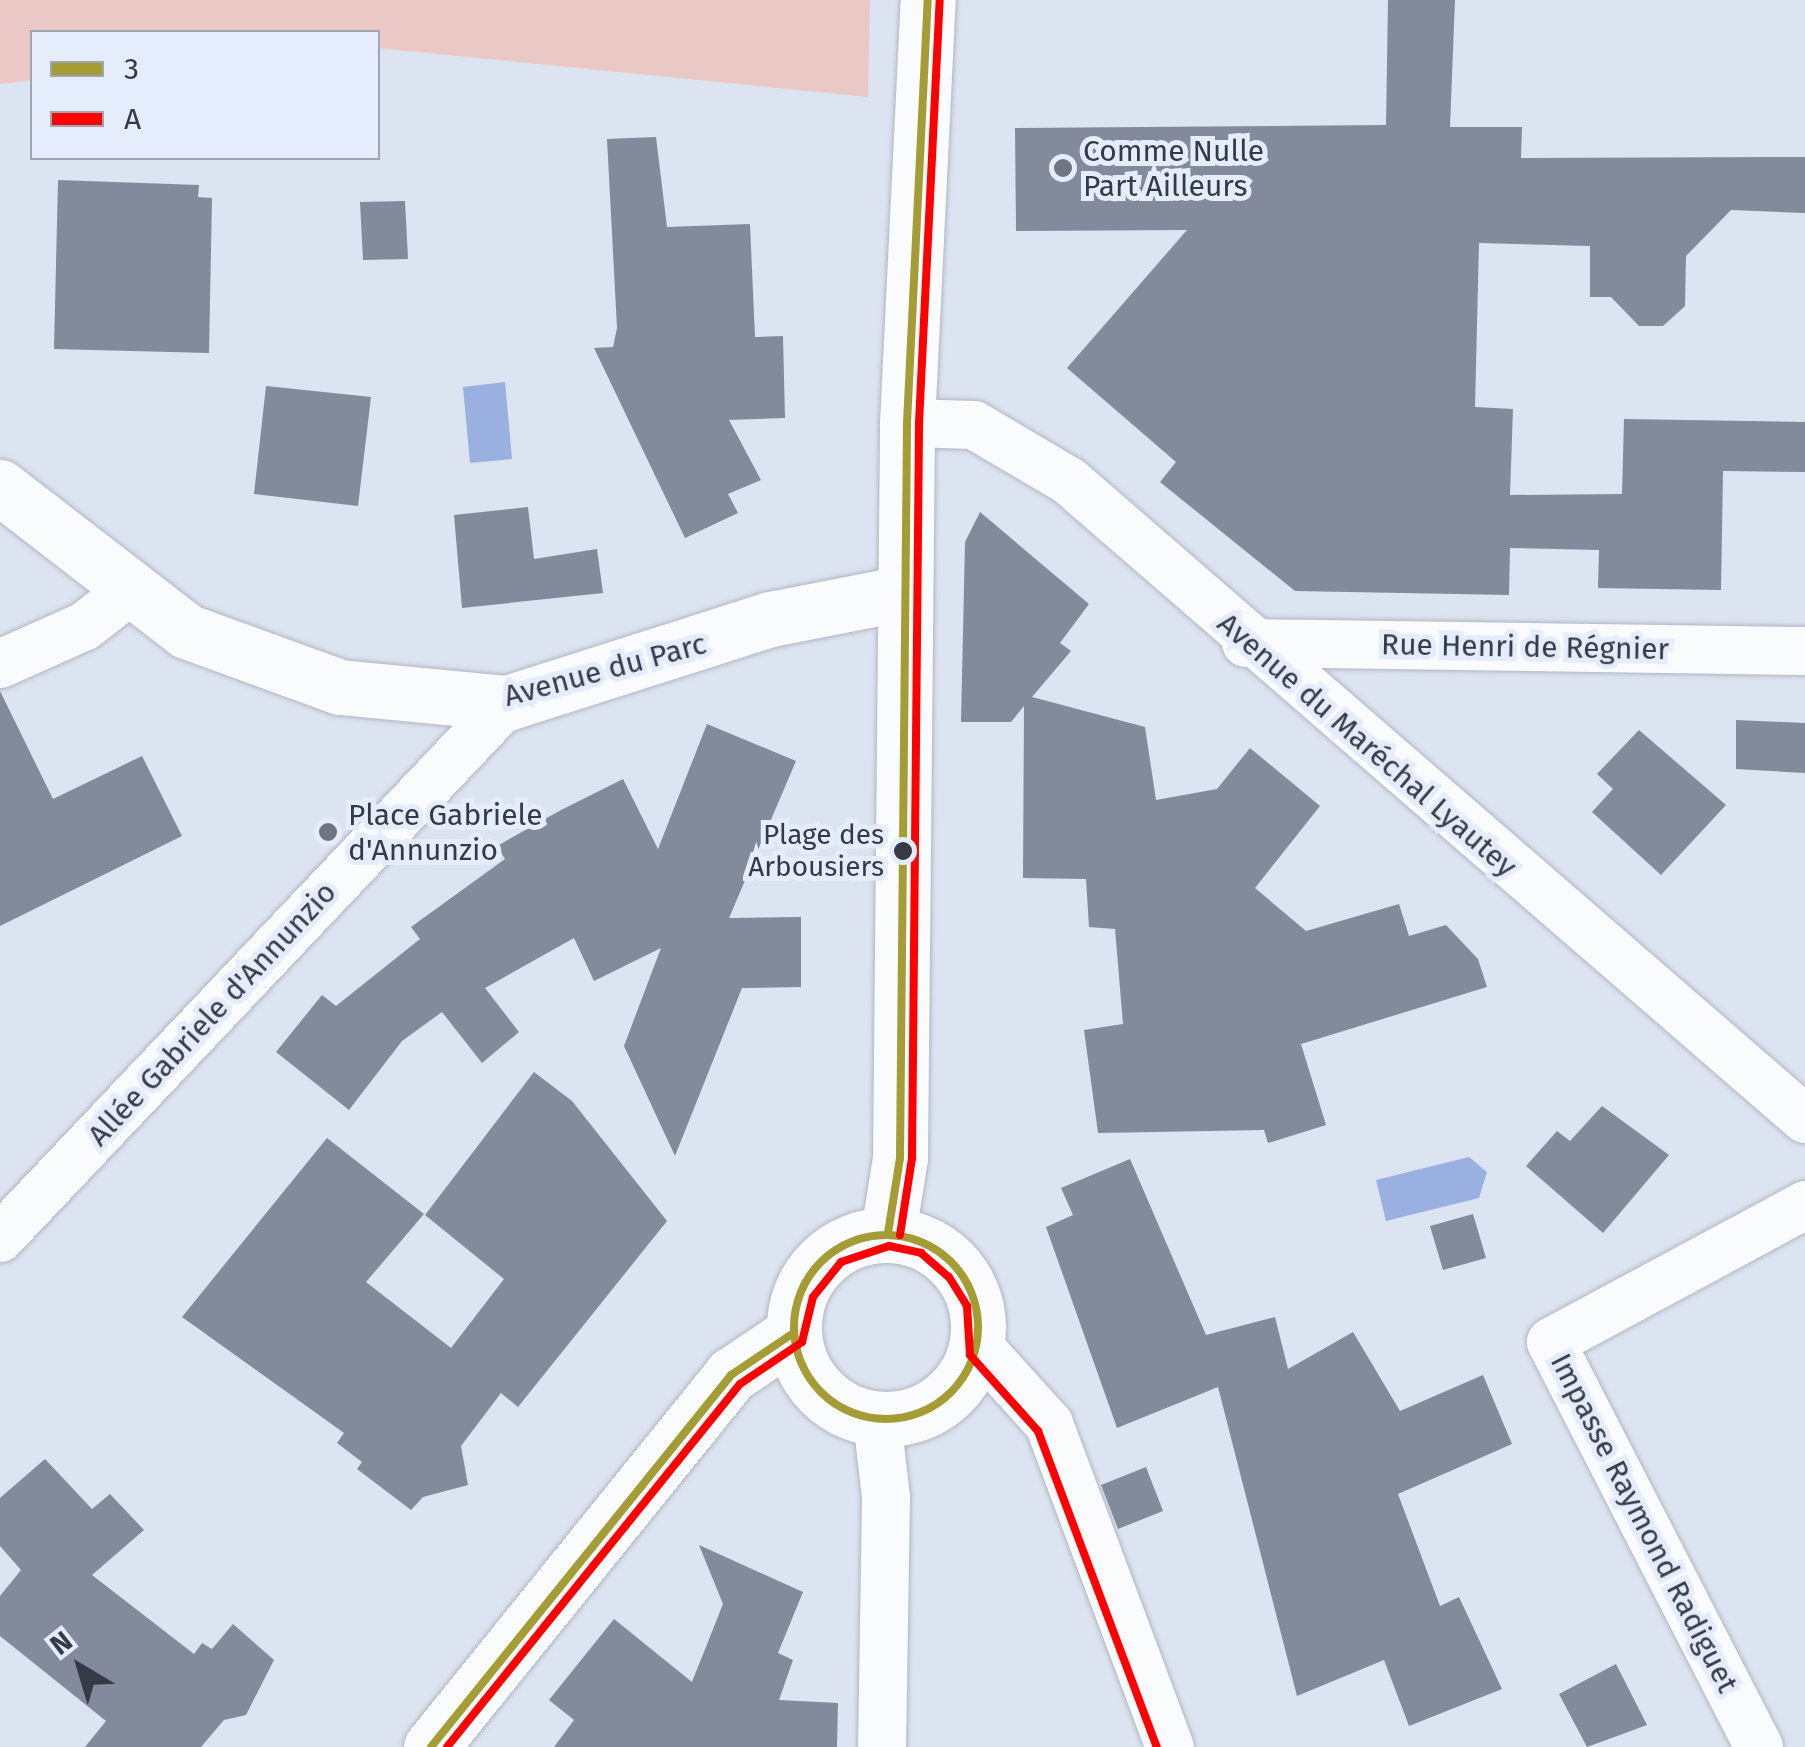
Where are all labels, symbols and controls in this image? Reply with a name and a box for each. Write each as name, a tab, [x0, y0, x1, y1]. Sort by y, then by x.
legend	[30, 30, 380, 160]
text: 3	[124, 51, 139, 87]
text: A	[124, 101, 141, 137]
place label: Comme Nulle Part Ailleurs	[1083, 133, 1264, 204]
marker: Comme Nulle Part Ailleurs	[1052, 157, 1074, 179]
street label: Avenue du Maréchal Lyautey	[1210, 605, 1524, 885]
street label: Avenue du Parc	[500, 626, 710, 714]
street label: Rue Henri de Régnier	[1381, 626, 1669, 668]
place label: Place Gabriele d'Annunzio	[348, 797, 543, 868]
place label: Plage des Arbousiers	[748, 818, 884, 884]
marker: Place Gabriele d'Annunzio	[317, 821, 339, 843]
marker: Plage des Arbousiers	[893, 841, 913, 861]
street label: Allée Gabriele d'Annunzio	[80, 875, 344, 1153]
street label: Impasse Raymond Radiguet	[1543, 1347, 1745, 1699]
north arrow	[30, 1617, 130, 1717]
text: N	[44, 1624, 79, 1662]

